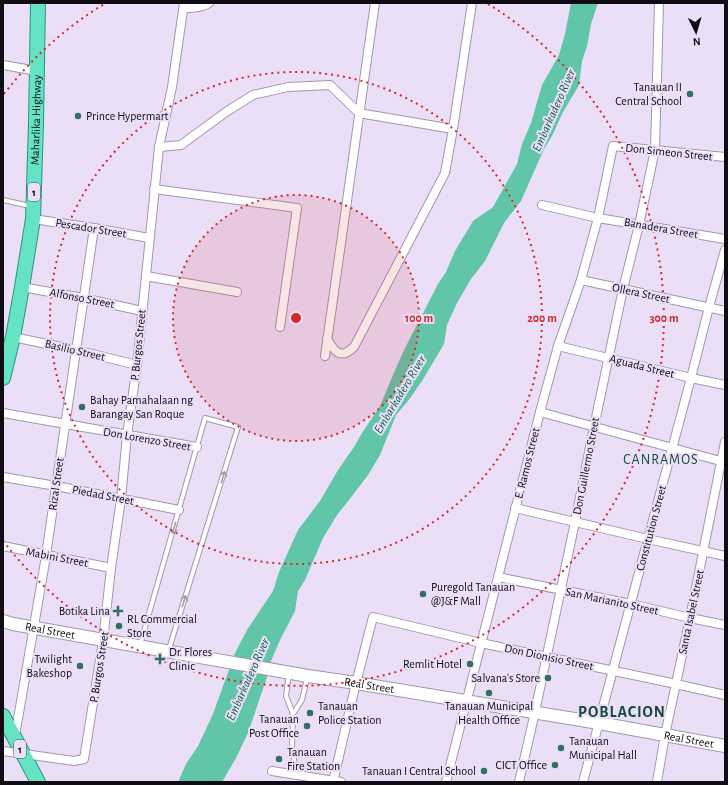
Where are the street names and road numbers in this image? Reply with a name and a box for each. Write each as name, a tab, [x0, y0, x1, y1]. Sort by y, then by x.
street label: Maharlika Highway	[29, 75, 44, 165]
street label: Don Simeon Street	[625, 141, 713, 163]
road number: 1	[28, 183, 40, 201]
street label: Pescador Street	[55, 216, 128, 240]
street label: Banadera Street	[623, 216, 699, 240]
street label: Ollera Street	[611, 281, 671, 305]
street label: Alfonso Street	[49, 286, 116, 310]
street label: P. Burgos Street	[128, 309, 148, 381]
street label: Basilio Street	[44, 337, 106, 363]
street label: Aguada Street	[608, 352, 676, 380]
street label: Don Guillermo Street	[571, 416, 601, 516]
street label: Don Lorenzo Street	[102, 425, 192, 453]
street label: E. Ramos Street	[512, 426, 542, 500]
street label: Rizal Street	[46, 457, 66, 511]
street label: Piedad Street	[71, 483, 135, 507]
street label: Constitution Street	[634, 484, 668, 572]
street label: Mabini Street	[25, 545, 89, 569]
street label: Santa Isabel Street	[676, 568, 706, 655]
street label: San Marianito Street	[564, 585, 660, 617]
street label: Real Street	[24, 620, 76, 641]
street label: P. Burgos Street	[87, 631, 111, 703]
street label: Don Dionisio Street	[503, 642, 595, 672]
street label: Real Street	[343, 675, 395, 695]
street label: Real Street	[663, 729, 715, 750]
road number: 1	[14, 740, 26, 758]

